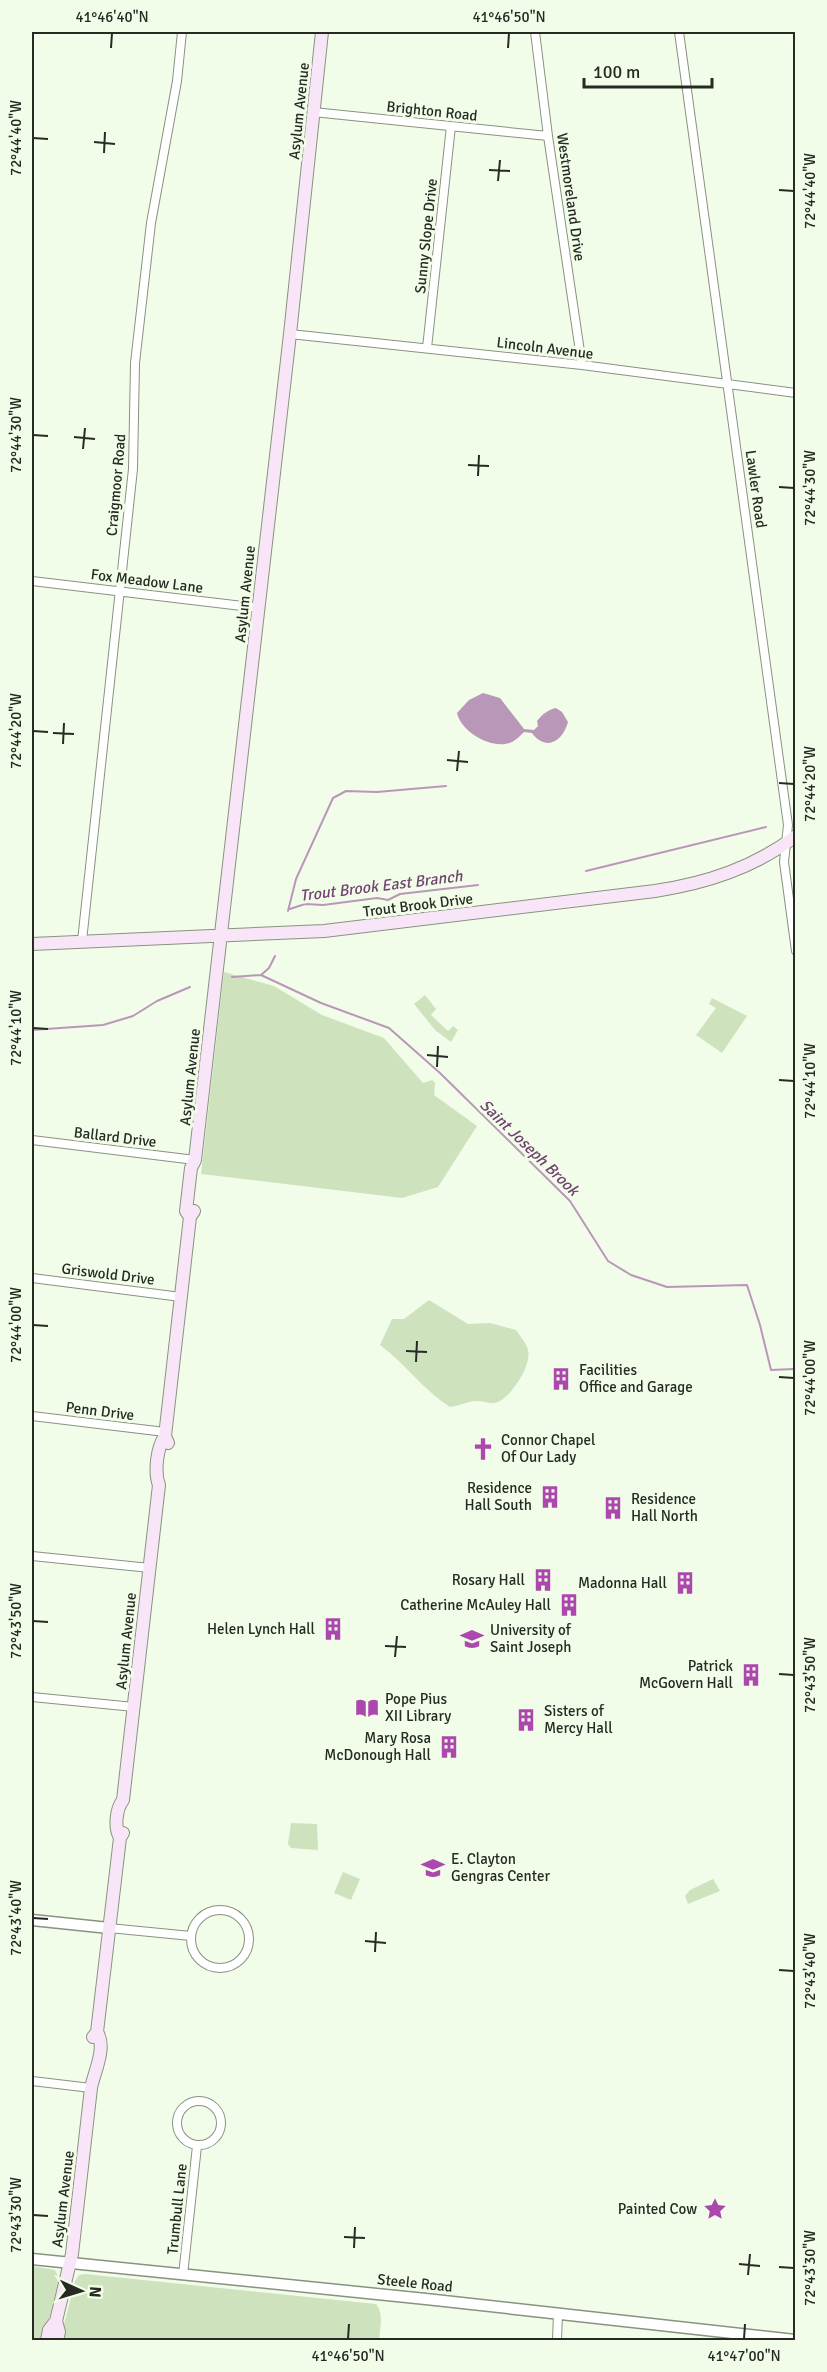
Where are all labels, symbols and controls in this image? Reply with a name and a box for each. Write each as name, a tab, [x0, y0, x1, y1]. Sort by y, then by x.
text: 41°46'40"N	[75, 8, 149, 26]
text: 41°46'50"N	[472, 8, 546, 26]
scale bar	[584, 51, 712, 89]
text: 100 m	[593, 61, 640, 83]
street label: Asylum Avenue	[285, 62, 313, 160]
street label: Brighton Road	[386, 97, 478, 125]
text: 72°44'40"W	[7, 100, 25, 176]
street label: Westmoreland Drive	[553, 132, 589, 262]
text: 72°44'40"W	[801, 153, 819, 229]
street label: Sunny Slope Drive	[411, 178, 441, 294]
street label: Lincoln Avenue	[496, 333, 594, 363]
text: 72°44'30"W	[7, 397, 25, 473]
street label: Craigmoor Road	[103, 433, 129, 537]
street label: Lawler Road	[742, 449, 770, 529]
text: 72°44'30"W	[801, 450, 819, 526]
street label: Asylum Avenue	[231, 545, 259, 643]
street label: Fox Meadow Lane	[90, 565, 204, 597]
text: 72°44'20"W	[7, 693, 25, 769]
text: 72°44'20"W	[801, 746, 819, 822]
water label: Trout Brook East Branch	[299, 866, 465, 906]
street label: Trout Brook Drive	[362, 889, 474, 921]
text: 72°44'10"W	[7, 990, 25, 1066]
street label: Asylum Avenue	[176, 1028, 204, 1126]
text: 72°44'10"W	[801, 1043, 819, 1119]
water label: Saint Joseph Brook	[476, 1095, 584, 1201]
street label: Ballard Drive	[73, 1123, 157, 1151]
street label: Griswold Drive	[60, 1259, 156, 1289]
text: 72°44'00"W	[7, 1287, 25, 1363]
text: 72°44'00"W	[801, 1340, 819, 1416]
place label: Facilities Office and Garage	[579, 1361, 693, 1396]
building icon: Facilities Office and Garage	[548, 1366, 574, 1392]
street label: Penn Drive	[65, 1398, 135, 1424]
place label: Connor Chapel Of Our Lady	[501, 1431, 595, 1466]
church icon: Connor Chapel Of Our Lady	[470, 1436, 496, 1462]
place label: Residence Hall South	[465, 1479, 532, 1514]
building icon: Residence Hall South	[537, 1484, 563, 1510]
place label: Residence Hall North	[631, 1490, 698, 1525]
building icon: Residence Hall North	[600, 1495, 626, 1521]
building icon: Rosary Hall	[530, 1567, 556, 1593]
building icon: Madonna Hall	[672, 1570, 698, 1596]
place label: Rosary Hall	[452, 1571, 525, 1589]
place label: Madonna Hall	[578, 1574, 667, 1592]
text: 72°43'50"W	[7, 1583, 25, 1659]
street label: Asylum Avenue	[112, 1592, 140, 1690]
building icon: Catherine McAuley Hall	[556, 1592, 582, 1618]
place label: Catherine McAuley Hall	[400, 1596, 551, 1614]
building icon: Helen Lynch Hall	[320, 1616, 346, 1642]
place label: Helen Lynch Hall	[207, 1620, 315, 1638]
place label: University of Saint Joseph	[490, 1621, 572, 1656]
school or university icon: University of Saint Joseph	[459, 1626, 485, 1652]
text: 72°43'50"W	[801, 1637, 819, 1713]
place label: Patrick McGovern Hall	[639, 1657, 733, 1692]
building icon: Patrick McGovern Hall	[738, 1662, 764, 1688]
place label: Pope Pius XII Library	[385, 1690, 451, 1725]
library icon: Pope Pius XII Library	[354, 1695, 380, 1721]
place label: Sisters of Mercy Hall	[544, 1702, 613, 1737]
building icon: Sisters of Mercy Hall	[513, 1707, 539, 1733]
place label: Mary Rosa McDonough Hall	[324, 1729, 431, 1764]
building icon: Mary Rosa McDonough Hall	[436, 1734, 462, 1760]
place label: E. Clayton Gengras Center	[451, 1850, 550, 1885]
school or university icon: E. Clayton Gengras Center	[420, 1855, 446, 1881]
text: 72°43'40"W	[7, 1880, 25, 1956]
text: 72°43'40"W	[801, 1933, 819, 2009]
street label: Asylum Avenue	[48, 2150, 78, 2248]
street label: Trumbull Lane	[163, 2163, 191, 2255]
text: 72°43'30"W	[7, 2177, 25, 2253]
place icon: Painted Cow	[702, 2196, 728, 2222]
place label: Painted Cow	[618, 2200, 697, 2218]
text: 72°43'30"W	[801, 2230, 819, 2306]
north arrow	[51, 2261, 111, 2321]
street label: Steele Road	[376, 2270, 454, 2296]
text: N	[85, 2286, 105, 2298]
text: 41°46'50"N	[311, 2347, 385, 2365]
text: 41°47'00"N	[707, 2347, 781, 2365]

